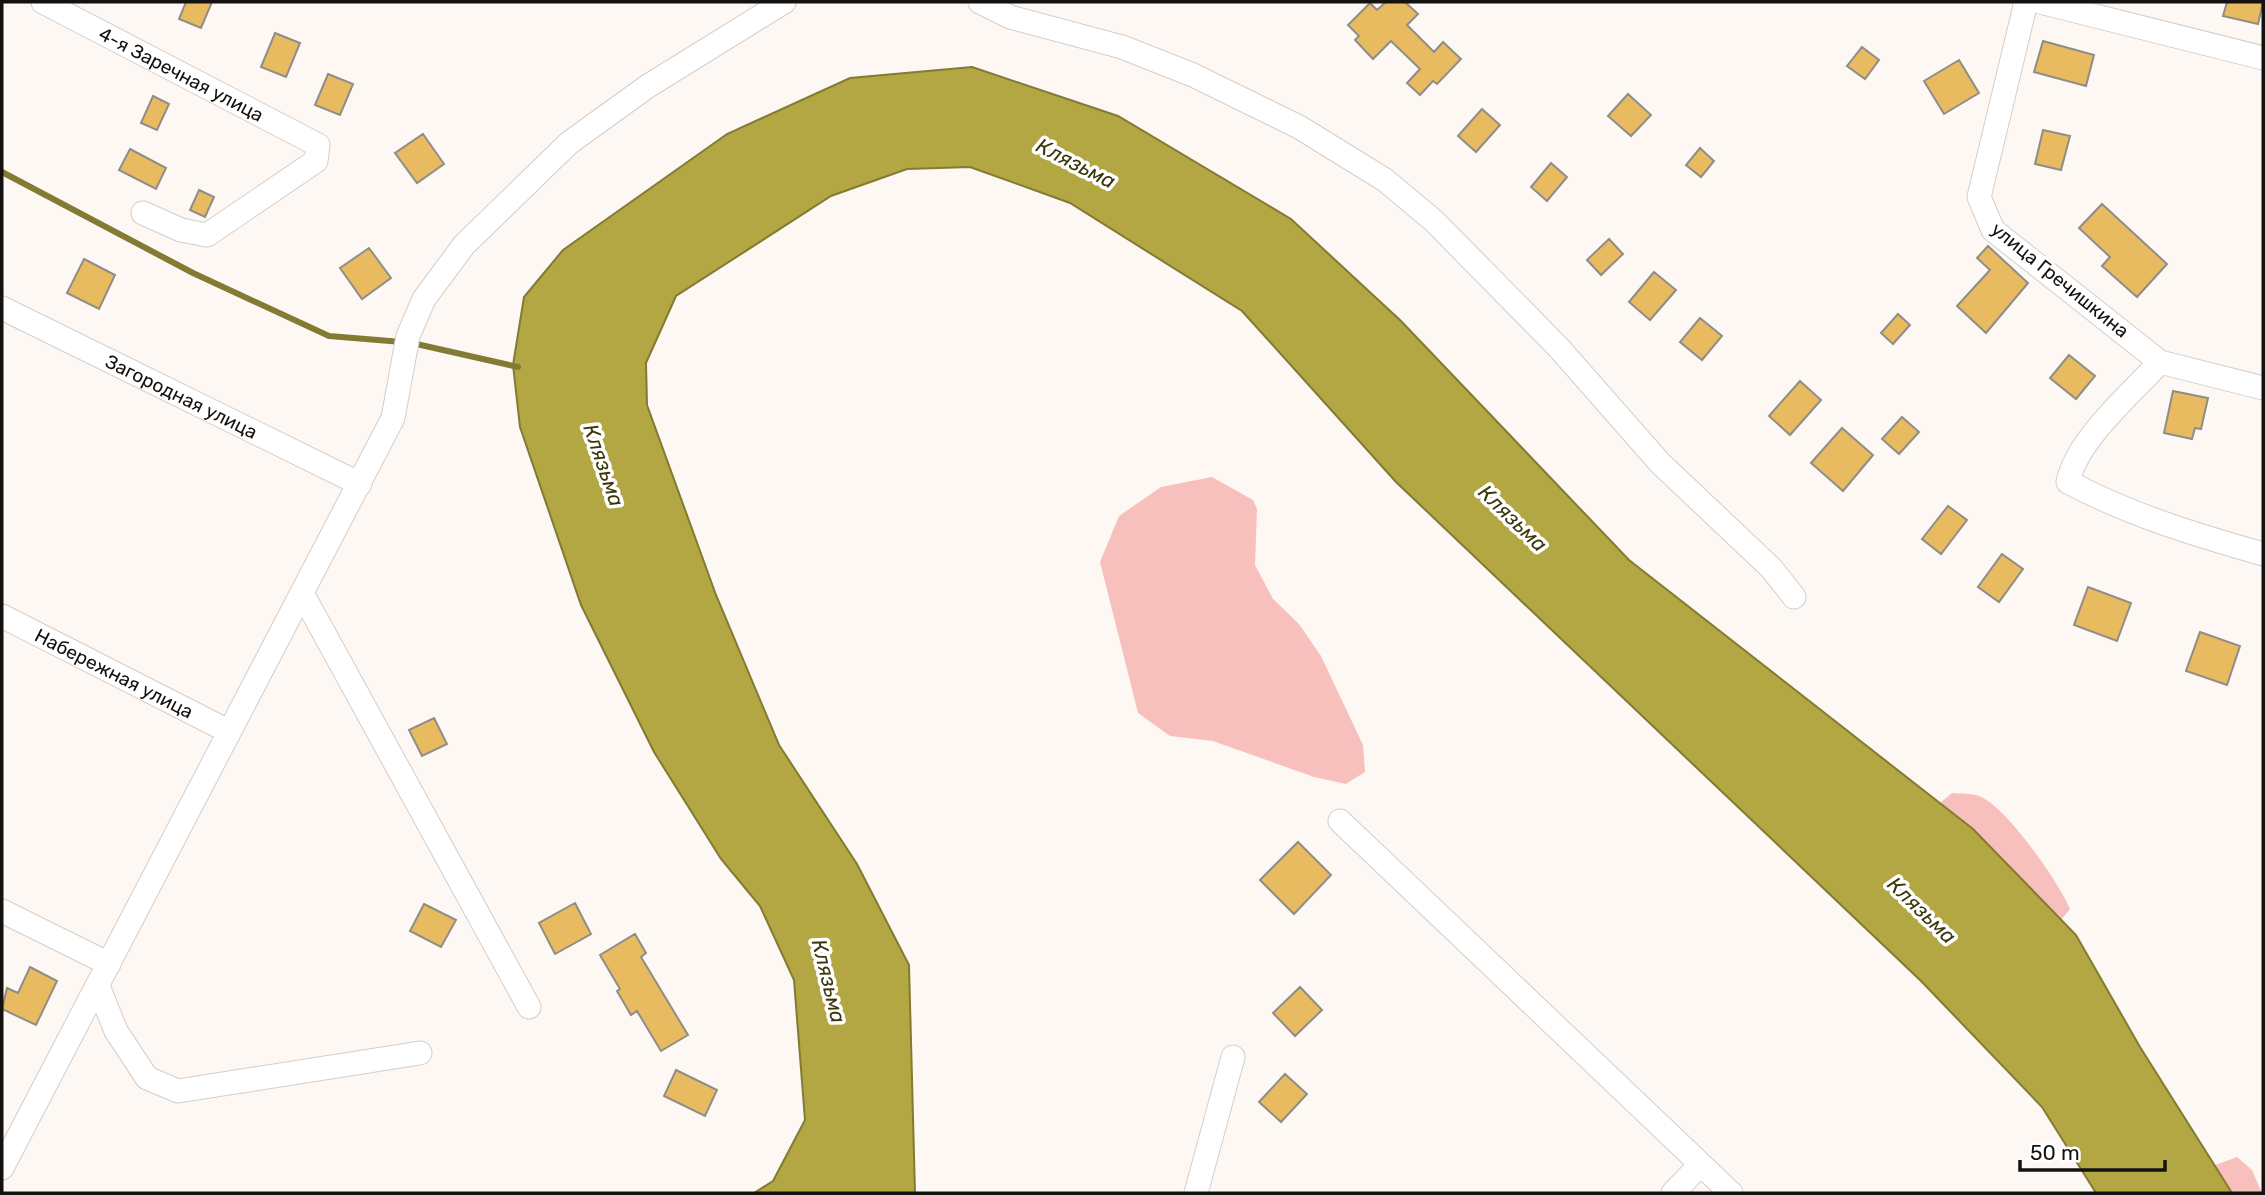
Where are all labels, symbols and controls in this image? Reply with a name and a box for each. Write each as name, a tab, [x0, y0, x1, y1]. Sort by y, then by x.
street label: 4-я Заречная улица	[95, 22, 268, 126]
water label: Клязьма	[1032, 132, 1120, 194]
street label: улица Гречишкина	[1987, 217, 2133, 343]
street label: Загородная улица	[102, 349, 261, 443]
water label: Клязьма	[578, 421, 630, 509]
water label: Клязьма	[1474, 479, 1552, 557]
street label: Набережная улица	[31, 623, 197, 723]
water label: Клязьма	[1883, 871, 1961, 949]
water label: Клязьма	[807, 936, 851, 1026]
scale bar	[2020, 1128, 2165, 1172]
text: 50 m	[2030, 1140, 2080, 1165]

